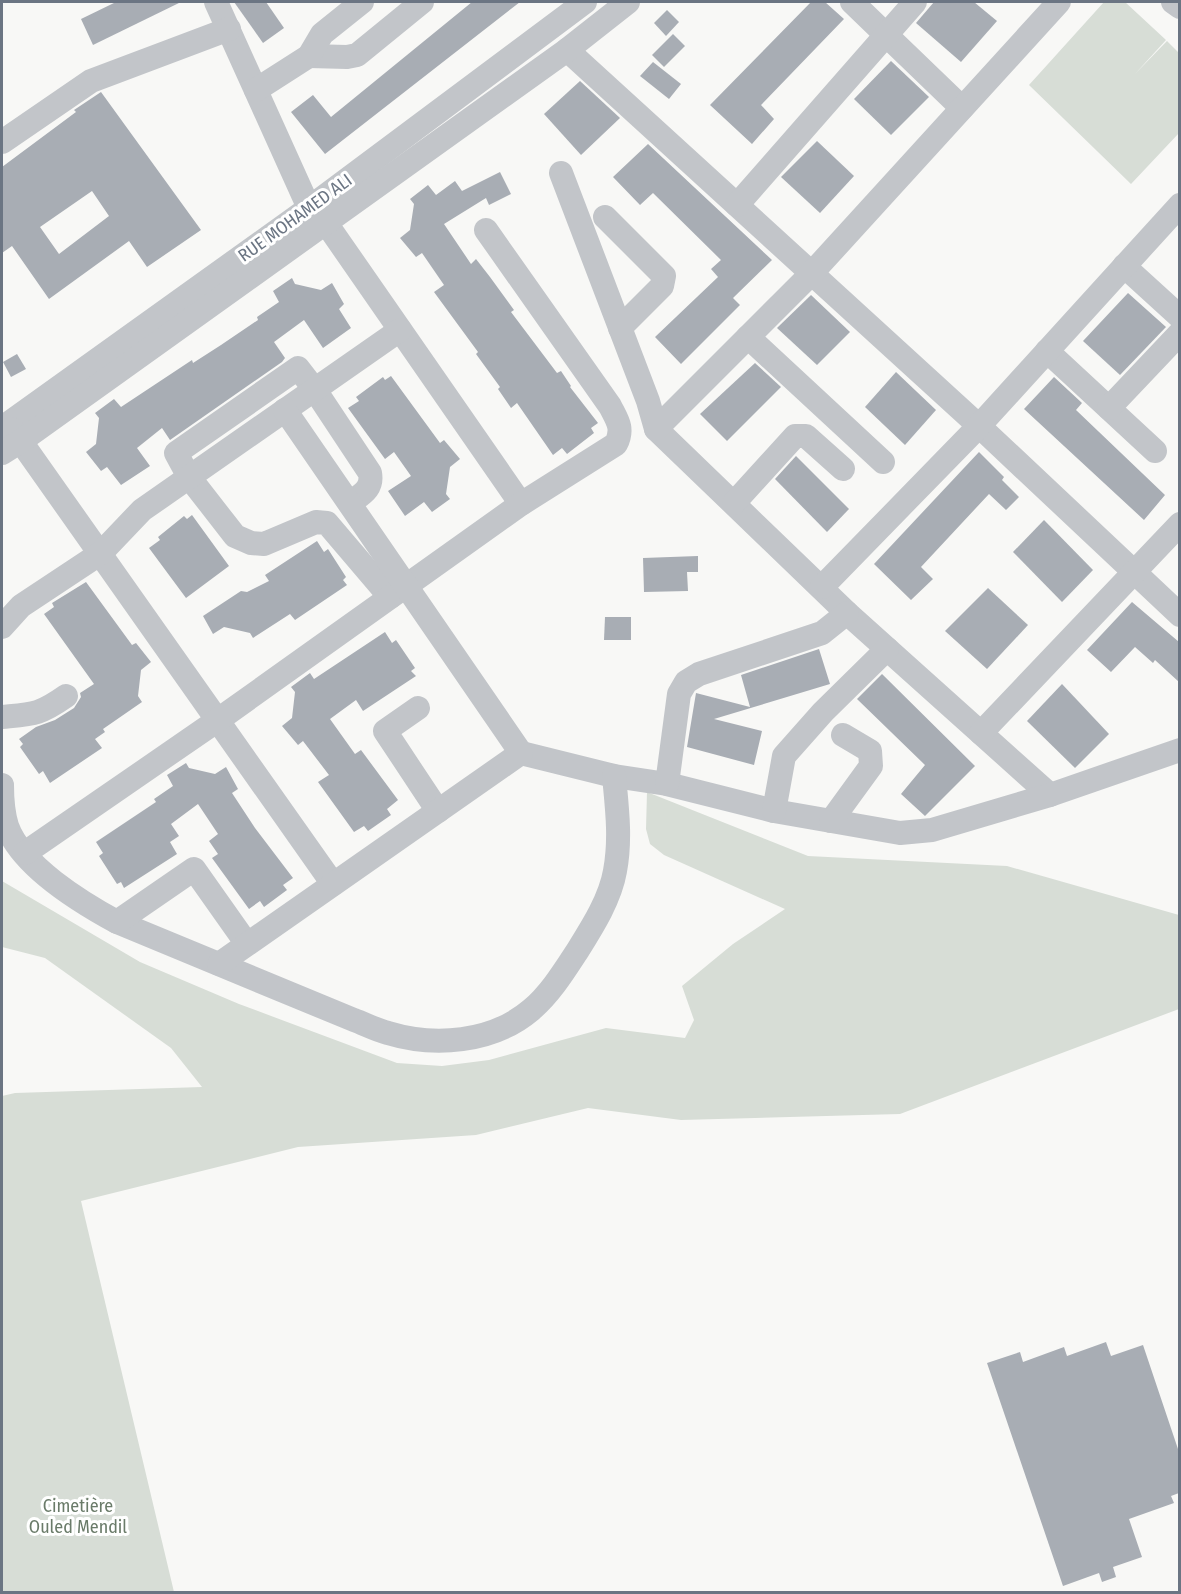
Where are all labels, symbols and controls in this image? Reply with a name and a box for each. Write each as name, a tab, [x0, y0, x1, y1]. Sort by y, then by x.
street label: RUE MOHAMED ALI	[234, 169, 356, 267]
park label: Cimetière Ouled Mendil	[29, 1495, 127, 1538]

